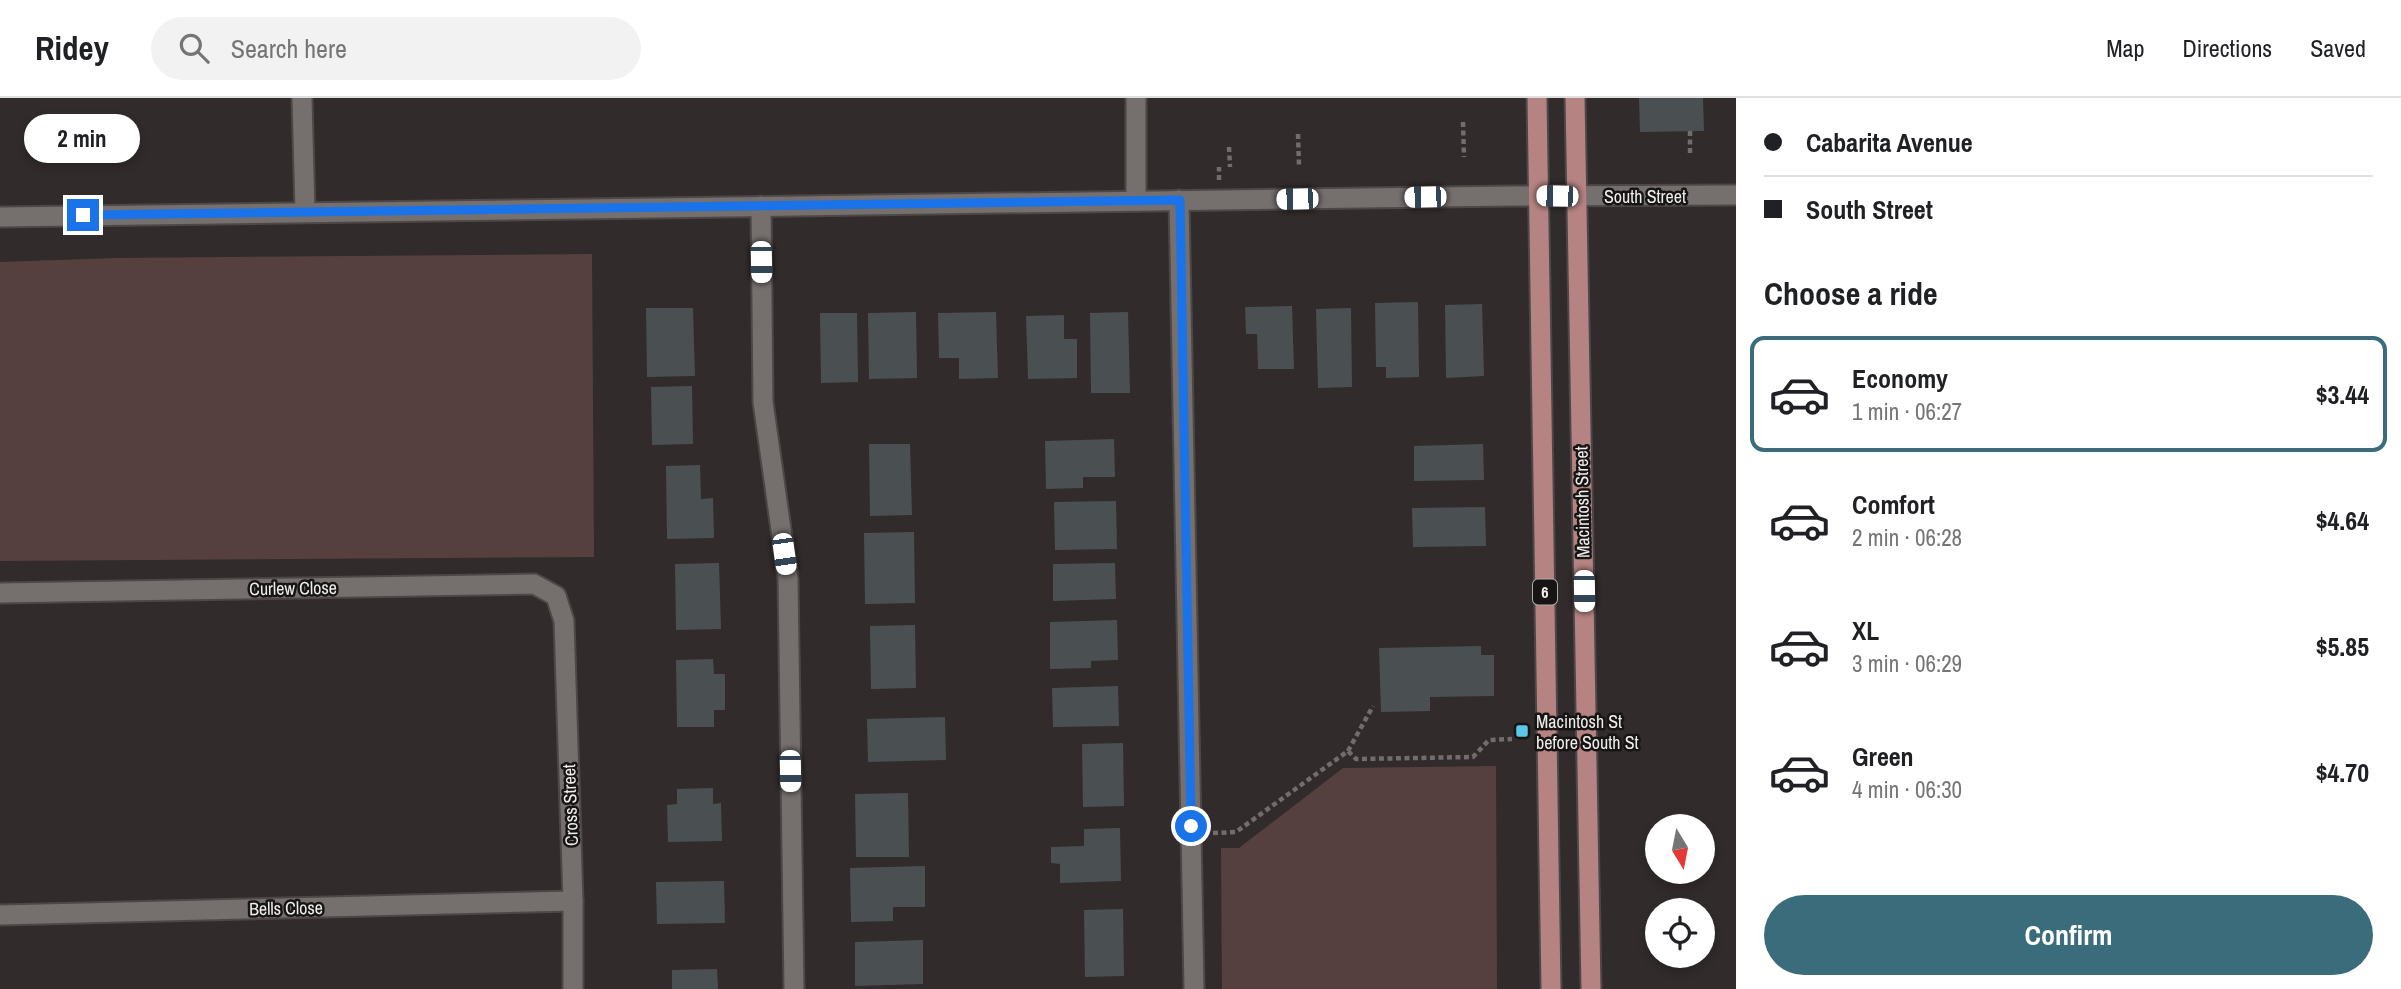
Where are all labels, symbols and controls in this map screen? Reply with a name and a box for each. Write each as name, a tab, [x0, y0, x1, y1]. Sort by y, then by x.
search box	[151, 17, 641, 80]
text: Ridey	[35, 26, 109, 70]
icon: search	[175, 29, 213, 67]
text: Search here	[231, 31, 347, 66]
text: Map	[2106, 32, 2144, 64]
text: Directions	[2182, 32, 2272, 64]
text: Saved	[2310, 32, 2366, 64]
callout: 2 min	[25, 114, 141, 162]
text: 2 min	[57, 123, 107, 154]
text: Cabarita Avenue	[1806, 125, 1973, 160]
street label: South Street	[1604, 184, 1686, 209]
car	[1536, 185, 1579, 207]
car	[1404, 186, 1447, 208]
car	[1276, 188, 1319, 210]
text: South Street	[1806, 192, 1933, 227]
route end	[67, 199, 99, 231]
car	[751, 241, 772, 283]
text: Choose a ride	[1764, 272, 1938, 315]
text: Economy	[1852, 361, 1948, 396]
icon: car	[1768, 363, 1831, 426]
text: $3.44	[2316, 377, 2369, 412]
text: 1 min · 06:27	[1852, 396, 1962, 427]
street label: Macintosh Street	[1569, 446, 1595, 558]
text: Comfort	[1852, 487, 1935, 522]
icon: car	[1768, 489, 1831, 552]
text: $4.64	[2316, 503, 2369, 538]
text: 2 min · 06:28	[1852, 522, 1962, 553]
car	[771, 532, 798, 576]
car	[1574, 570, 1595, 612]
street label: Curlew Close	[249, 575, 337, 601]
road number: 6	[1533, 579, 1557, 604]
text: XL	[1852, 613, 1879, 648]
icon: car	[1768, 615, 1831, 678]
text: $5.85	[2316, 629, 2369, 664]
text: 3 min · 06:29	[1852, 648, 1962, 679]
place label: Macintosh St before South St	[1536, 709, 1639, 755]
marker: Macintosh St before South St	[1514, 723, 1530, 739]
text: Green	[1852, 739, 1914, 774]
icon: car	[1768, 741, 1831, 804]
car	[780, 750, 801, 792]
text: $4.70	[2316, 755, 2369, 790]
street label: Cross Street	[556, 764, 584, 846]
text: 4 min · 06:30	[1852, 774, 1962, 805]
route start	[1175, 810, 1207, 842]
north arrow	[1645, 814, 1715, 884]
map controls	[1645, 814, 1715, 968]
street label: Bells Close	[249, 895, 323, 921]
button: Confirm	[1764, 895, 2373, 975]
button: locate	[1645, 898, 1715, 968]

